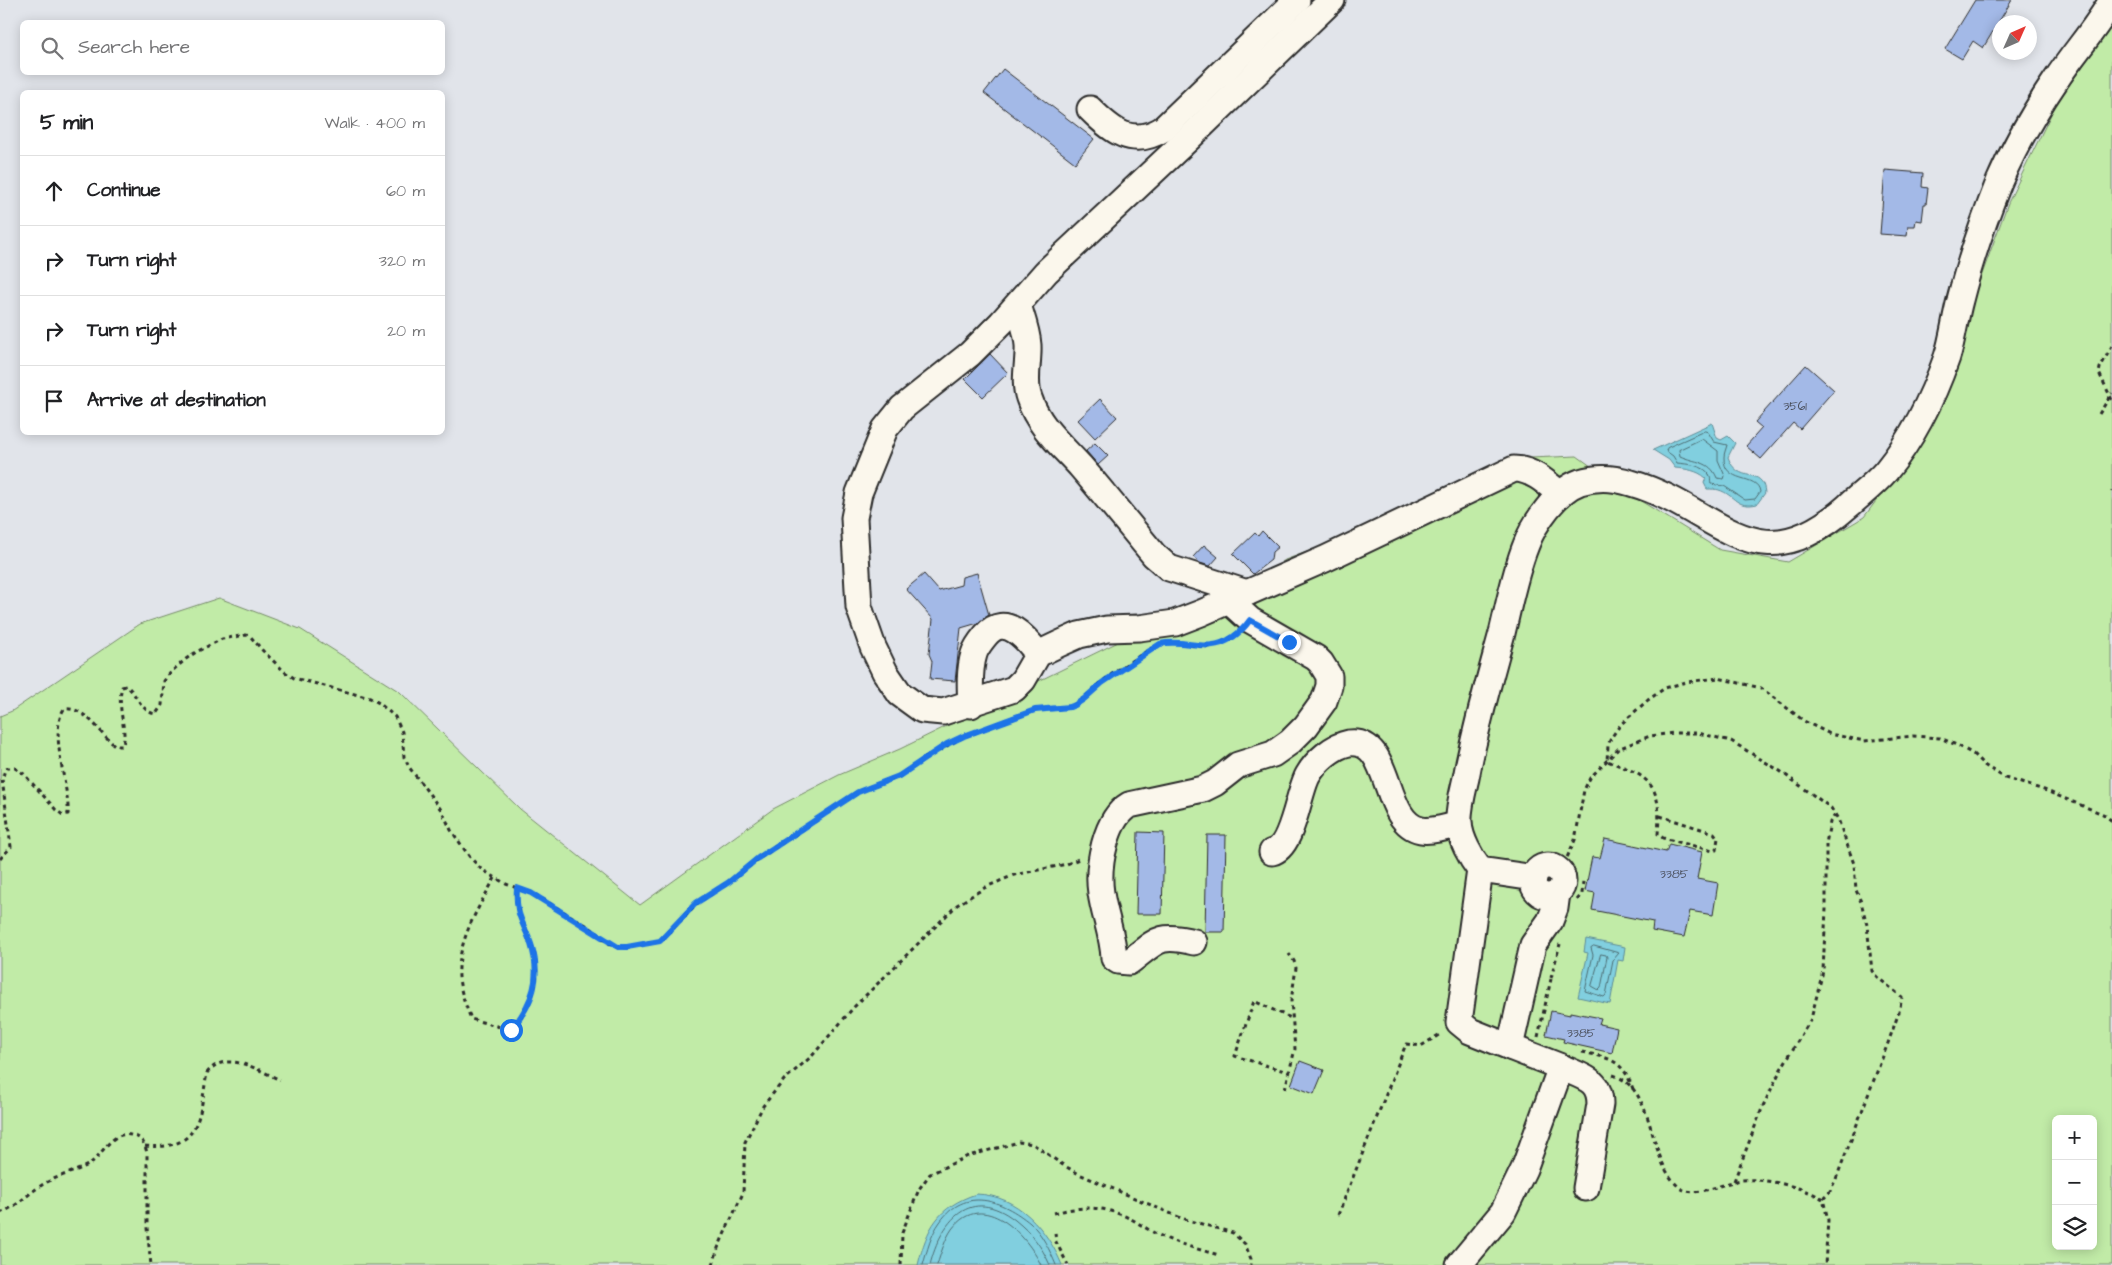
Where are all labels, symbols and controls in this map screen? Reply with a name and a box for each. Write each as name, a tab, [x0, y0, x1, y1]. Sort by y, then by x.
north arrow	[1992, 15, 2037, 60]
search box	[20, 20, 445, 75]
icon: search	[38, 34, 66, 62]
text: Search here	[78, 34, 190, 61]
text: 5 min	[40, 108, 93, 137]
text: Walk · 400 m	[324, 112, 425, 134]
icon: ahead	[40, 177, 68, 205]
text: Continue	[87, 177, 161, 204]
text: 60 m	[386, 180, 425, 202]
icon: right	[40, 247, 68, 275]
text: Turn right	[87, 247, 176, 274]
text: 320 m	[379, 250, 425, 272]
icon: right	[40, 317, 68, 345]
text: Turn right	[87, 317, 176, 344]
text: 20 m	[387, 320, 425, 342]
icon: arrive	[40, 387, 68, 415]
text: Arrive at destination	[87, 387, 266, 414]
house number: 3561	[1783, 398, 1807, 415]
route end	[1278, 631, 1301, 654]
house number: 3385	[1660, 866, 1689, 883]
route start	[500, 1019, 523, 1042]
house number: 3385	[1567, 1025, 1596, 1042]
map controls	[2052, 1115, 2097, 1250]
button: +	[2052, 1115, 2097, 1160]
button: −	[2052, 1160, 2097, 1205]
button: layers	[2052, 1205, 2097, 1250]

